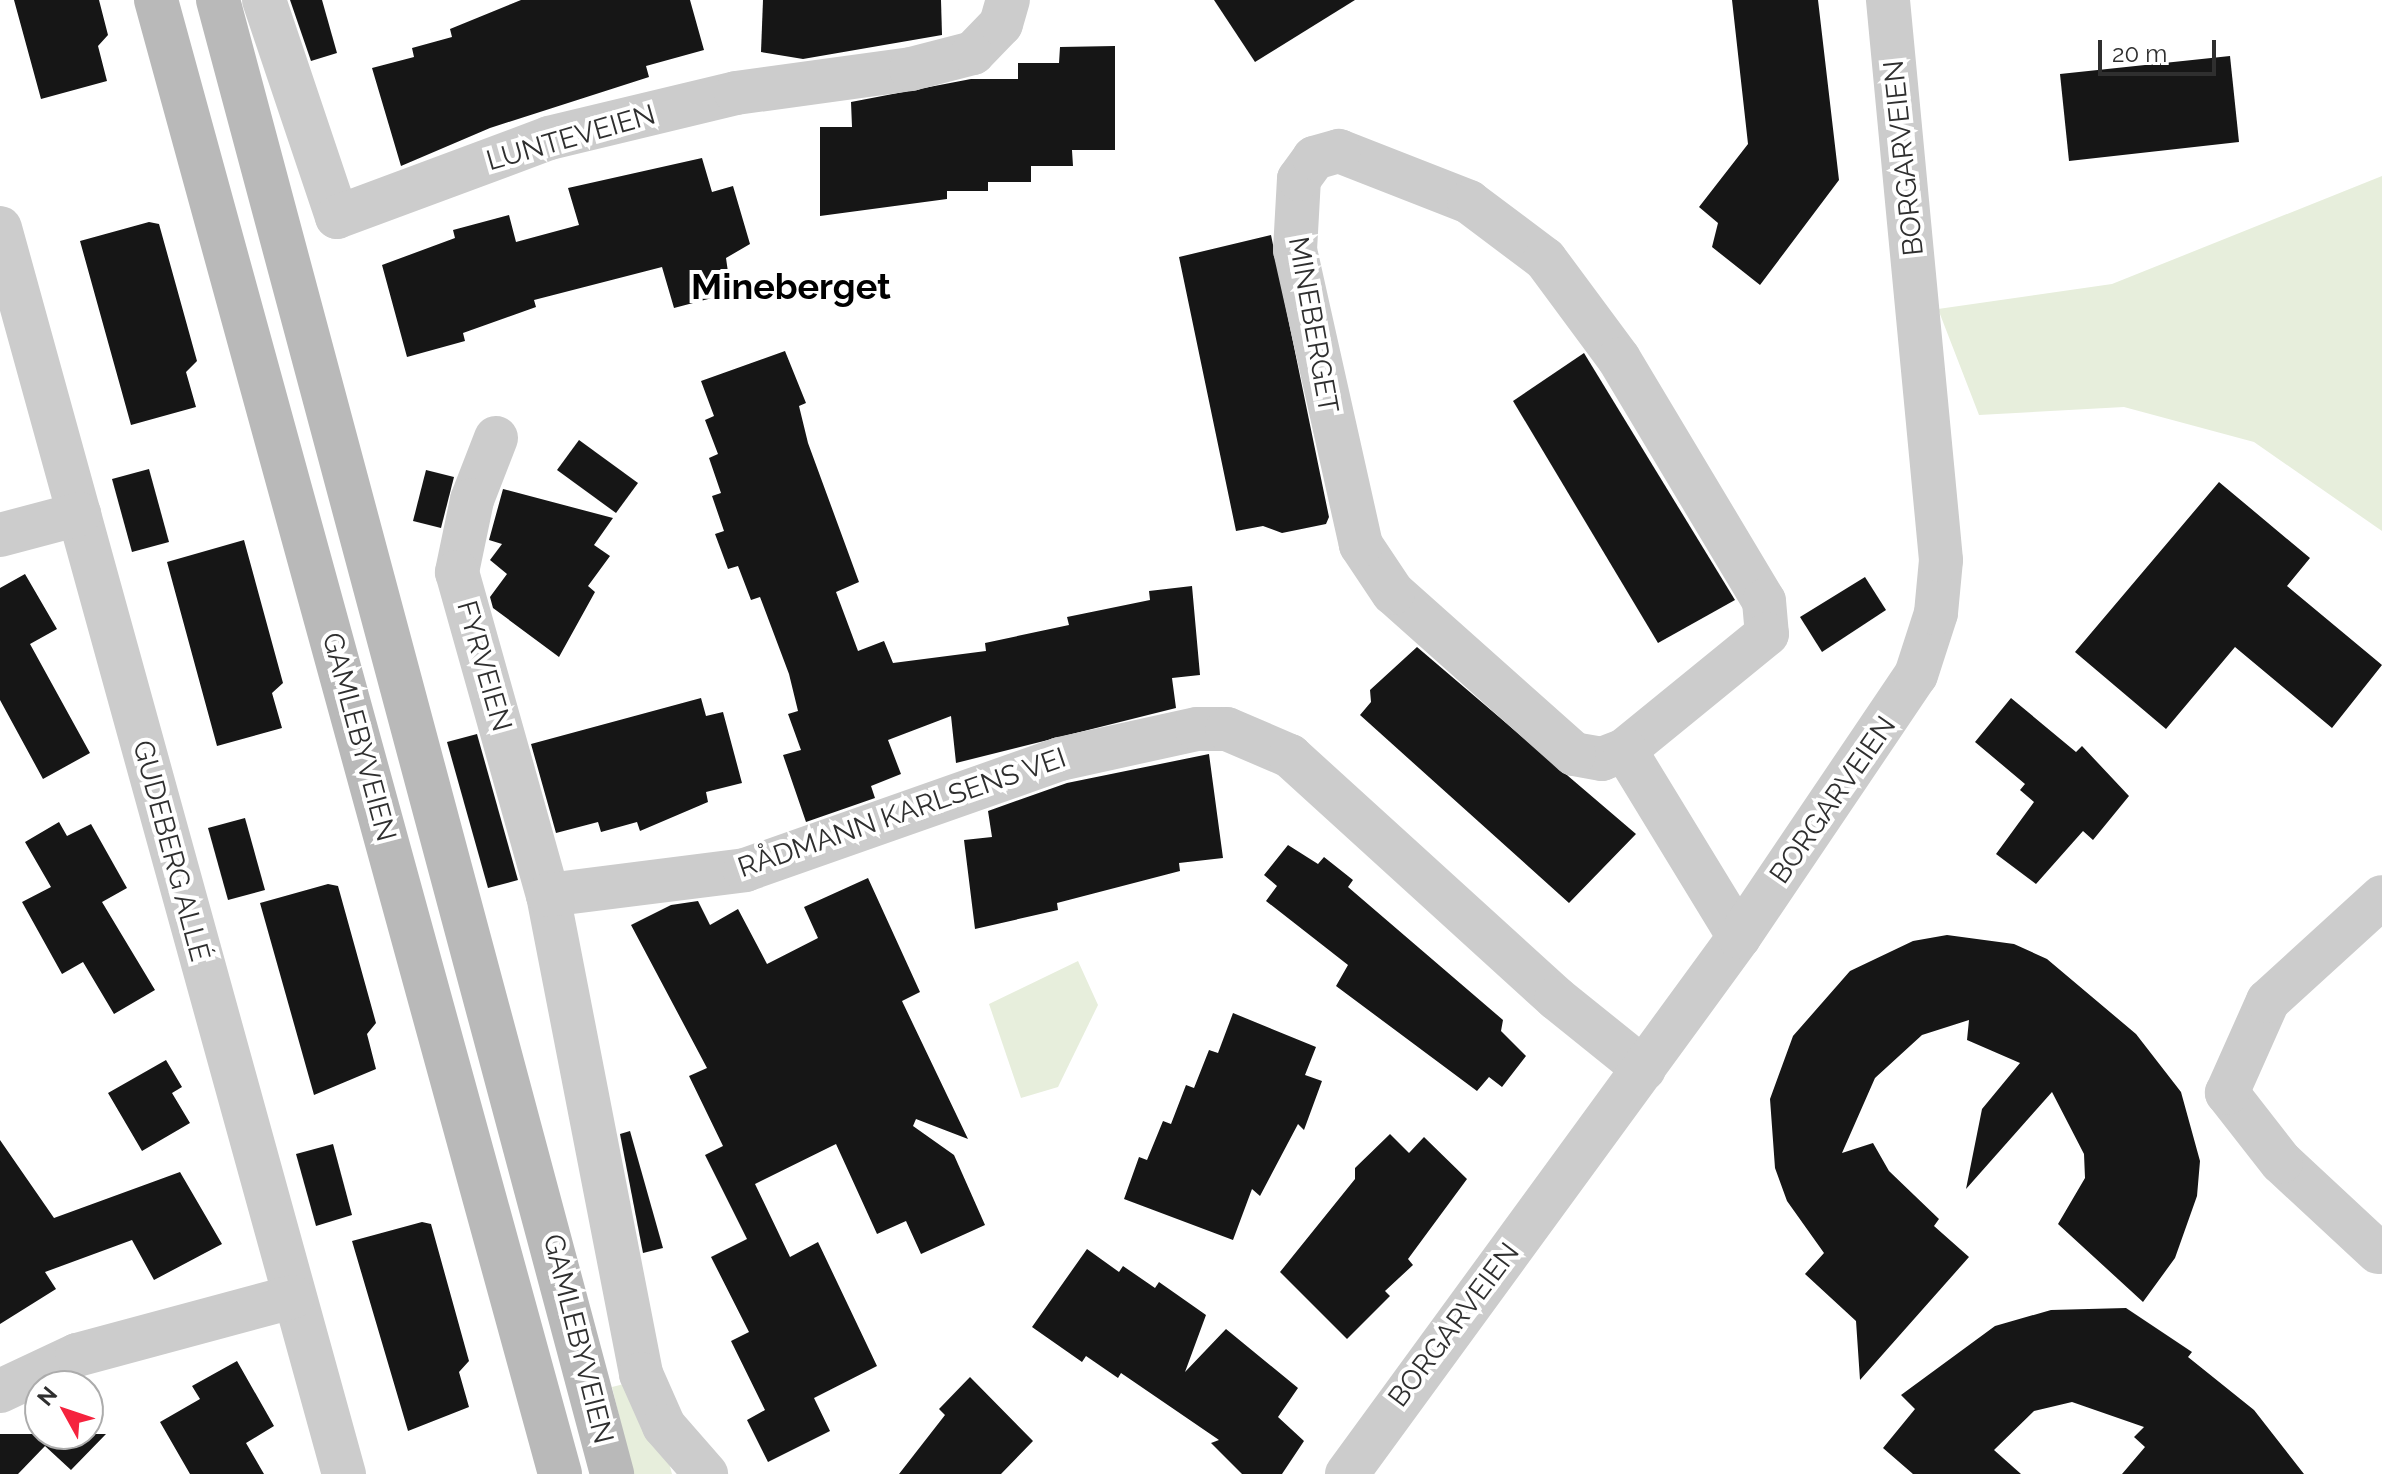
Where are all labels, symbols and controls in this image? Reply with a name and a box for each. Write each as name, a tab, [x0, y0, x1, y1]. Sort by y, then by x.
scale bar	[2102, 24, 2220, 74]
text: 20 m	[2112, 39, 2167, 68]
street label: BORGARVEIEN	[1877, 59, 1931, 257]
street label: LUNTEVEIEN	[483, 98, 659, 178]
street label: MINEBERGET	[1281, 234, 1345, 416]
district label: Mineberget	[691, 265, 891, 309]
street label: FYRVEIEN	[449, 597, 519, 735]
street label: GAMLEBYVEIEN	[315, 629, 403, 845]
street label: BORGARVEIEN	[1763, 710, 1903, 890]
street label: GUDEBERG ALLÉ	[125, 737, 217, 965]
street label: RÅDMANN KARLSENS VEI	[733, 741, 1071, 885]
street label: GAMLEBYVEIEN	[536, 1231, 620, 1447]
street label: BORGARVEIEN	[1381, 1236, 1527, 1414]
north arrow	[24, 1370, 104, 1450]
text: N	[32, 1381, 62, 1411]

